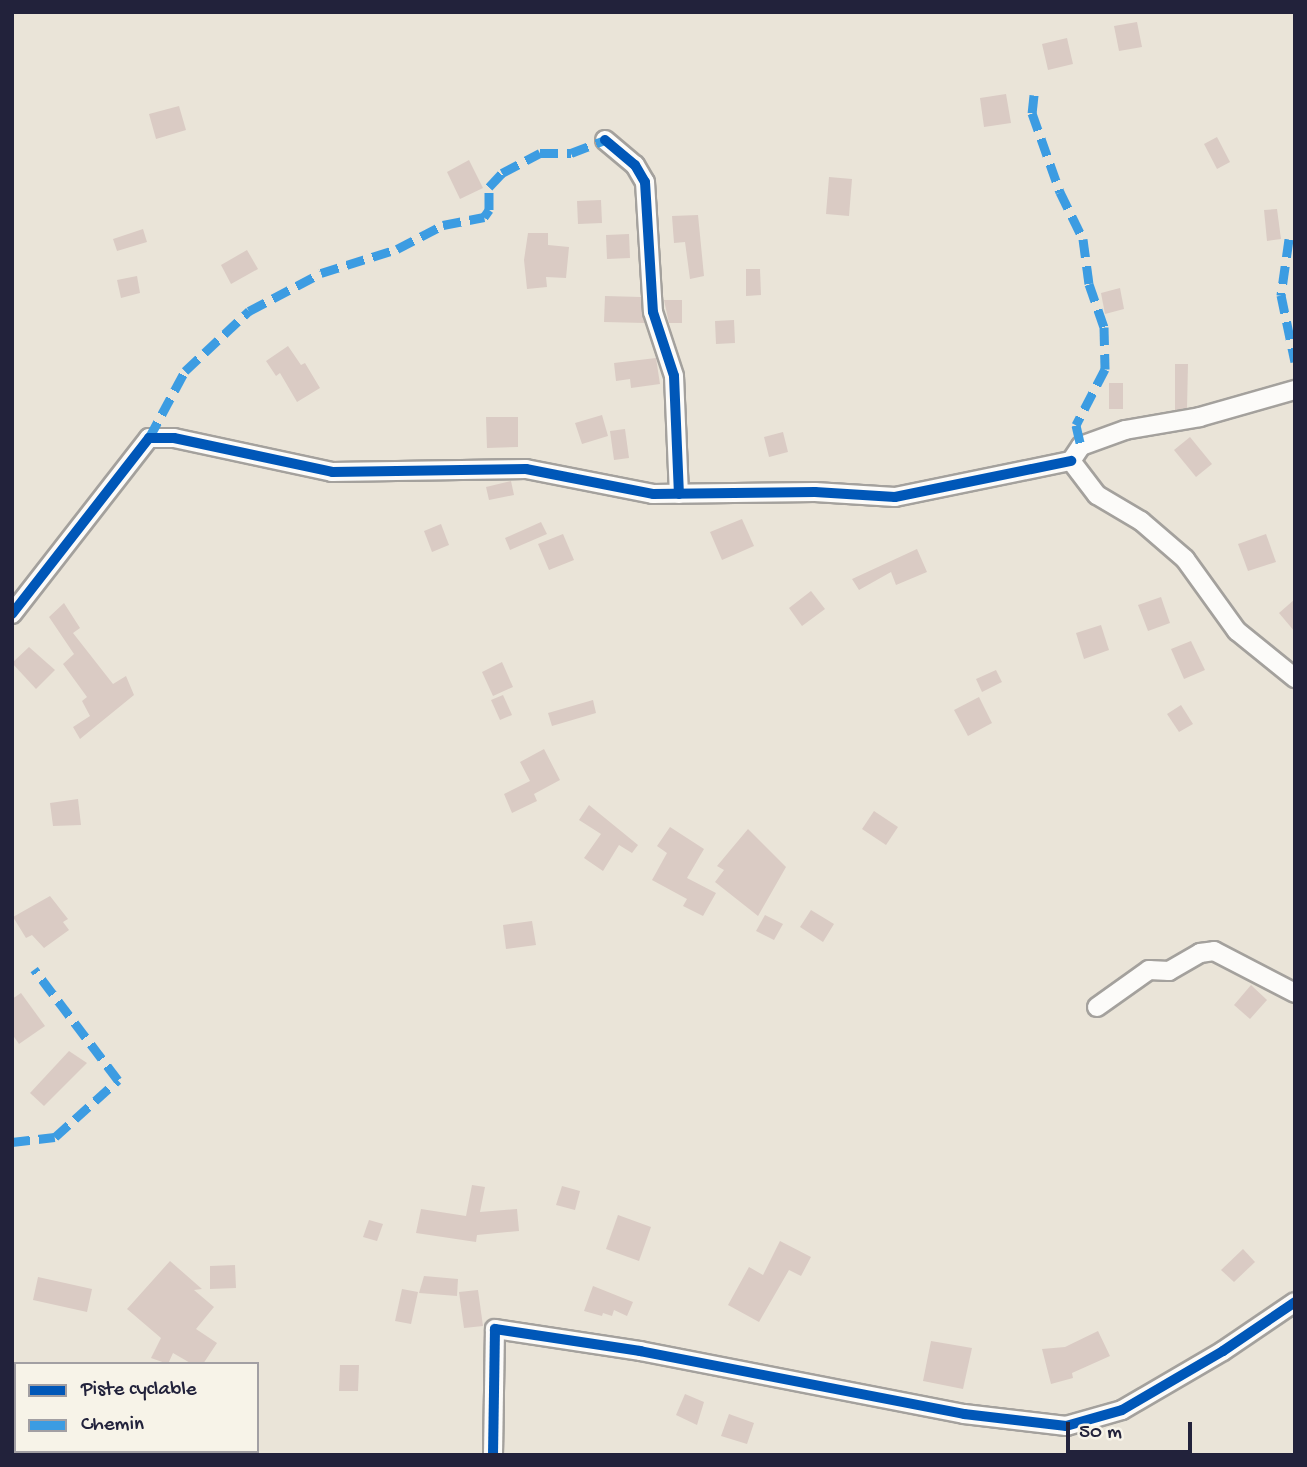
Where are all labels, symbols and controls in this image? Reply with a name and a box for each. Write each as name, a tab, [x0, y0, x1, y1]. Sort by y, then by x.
legend	[14, 1362, 259, 1453]
text: Piste cyclable	[81, 1378, 197, 1403]
scale bar	[1069, 1408, 1195, 1452]
text: Chemin	[81, 1413, 144, 1438]
text: 50 m	[1079, 1421, 1122, 1446]

